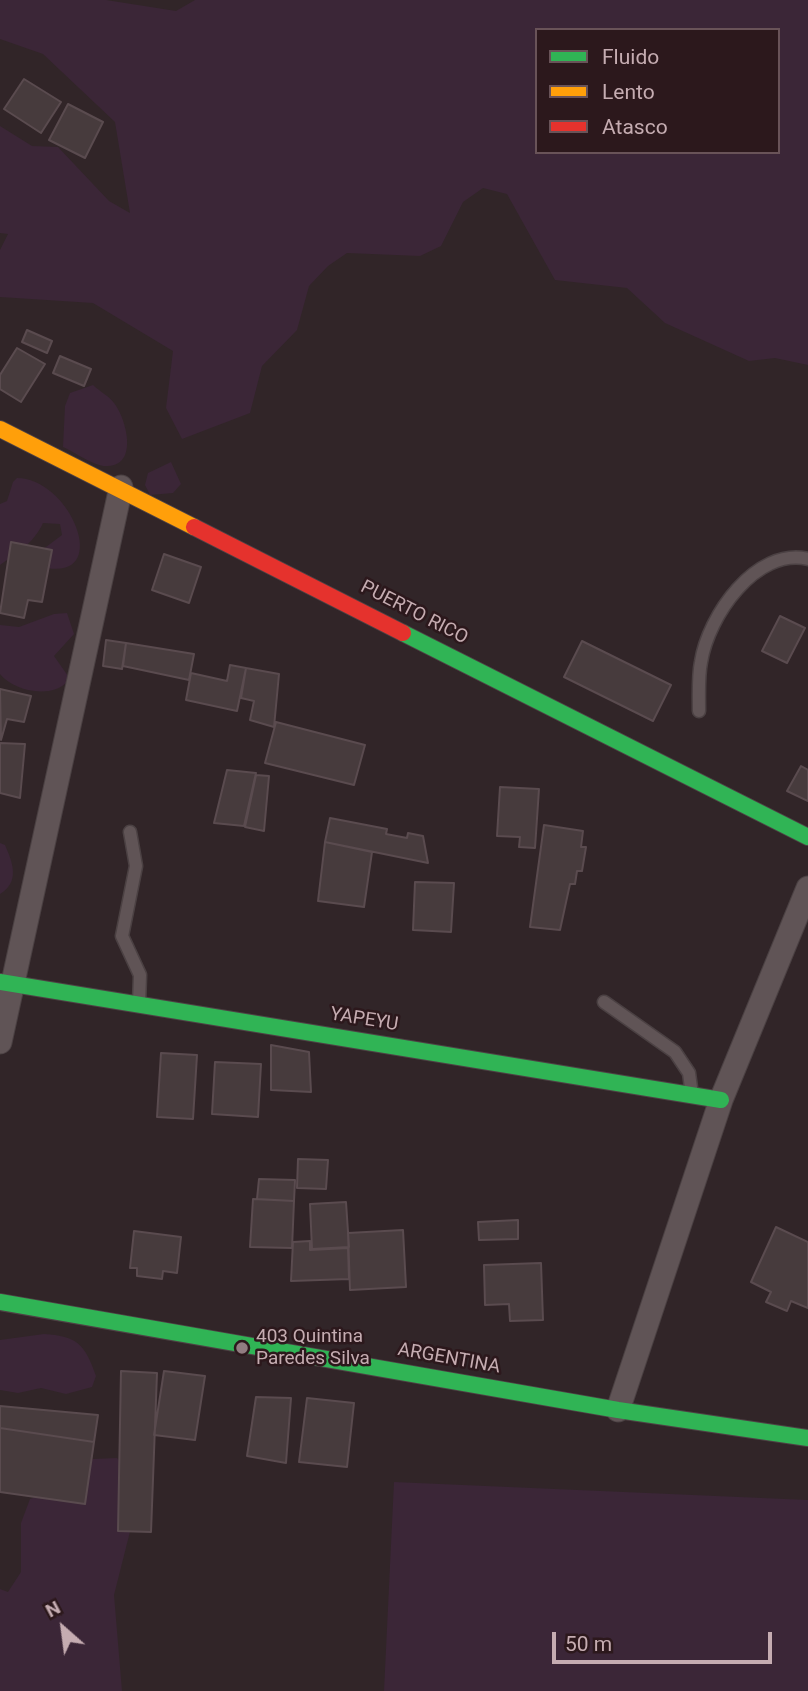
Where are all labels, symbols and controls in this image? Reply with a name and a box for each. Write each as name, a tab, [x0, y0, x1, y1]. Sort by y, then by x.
legend	[535, 28, 780, 154]
text: Fluido	[602, 45, 659, 69]
text: Lento	[602, 80, 655, 104]
text: Atasco	[602, 115, 668, 139]
street label: PUERTO RICO	[357, 576, 471, 650]
street label: YAPEYU	[328, 1003, 400, 1037]
place label: 403 Quintina Paredes Silva	[256, 1326, 370, 1370]
street label: ARGENTINA	[396, 1339, 502, 1379]
marker: 403 Quintina Paredes Silva	[234, 1340, 250, 1356]
north arrow	[28, 1593, 98, 1663]
text: N	[42, 1596, 64, 1622]
scale bar	[556, 1618, 776, 1662]
text: 50 m	[565, 1632, 612, 1656]

